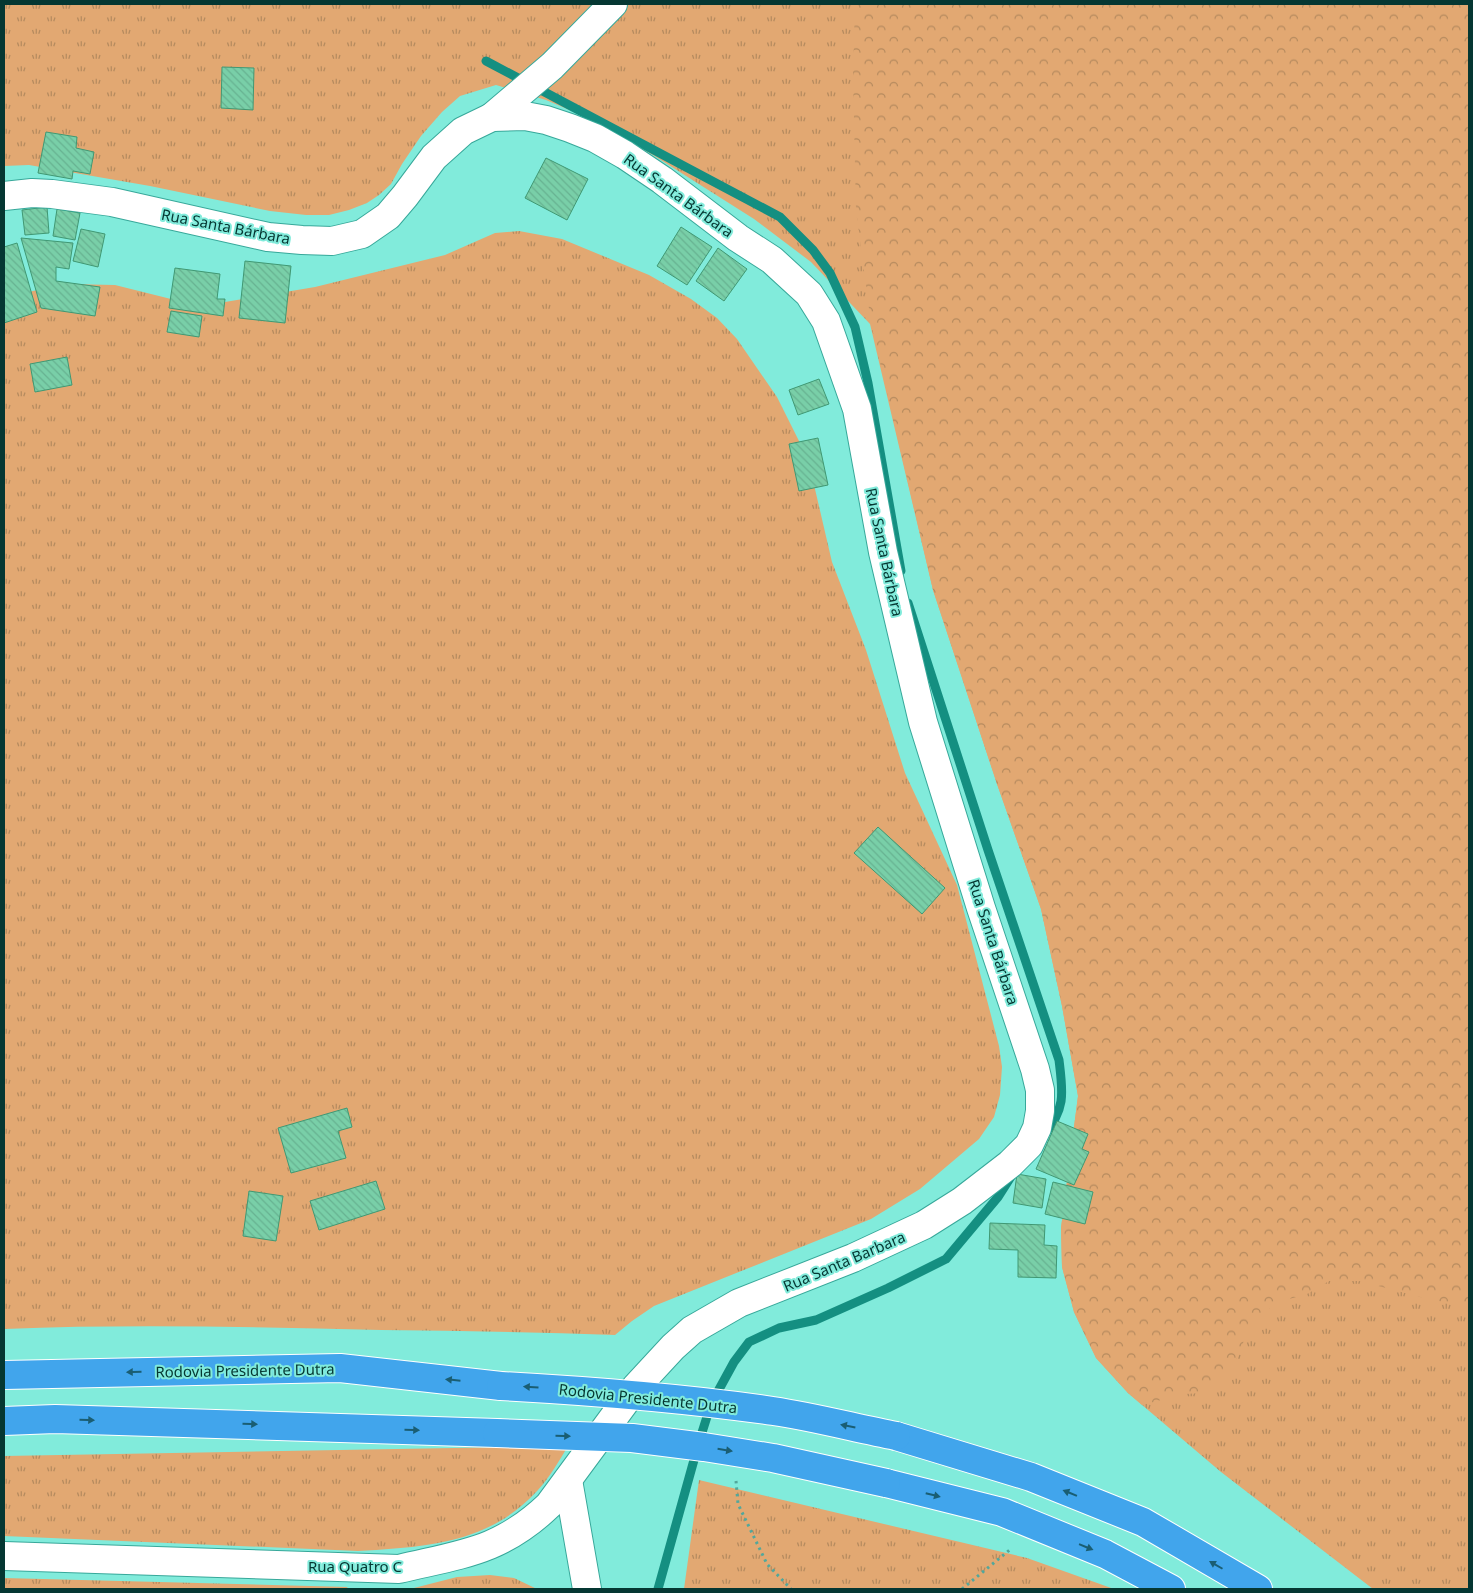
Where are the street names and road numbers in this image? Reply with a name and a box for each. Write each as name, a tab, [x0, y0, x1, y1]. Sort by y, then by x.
street label: Rua Santa Bárbara	[620, 148, 738, 242]
street label: Rua Santa Bárbara	[160, 204, 292, 248]
street label: Rua Santa Bárbara	[862, 486, 908, 618]
street label: Rua Santa Bárbara	[964, 877, 1024, 1007]
street label: Rua Santa Barbara	[780, 1226, 908, 1296]
street label: Rodovia Presidente Dutra	[155, 1358, 335, 1382]
street label: Rodovia Presidente Dutra	[558, 1379, 738, 1417]
street label: Rua Quatro C	[308, 1556, 403, 1576]

